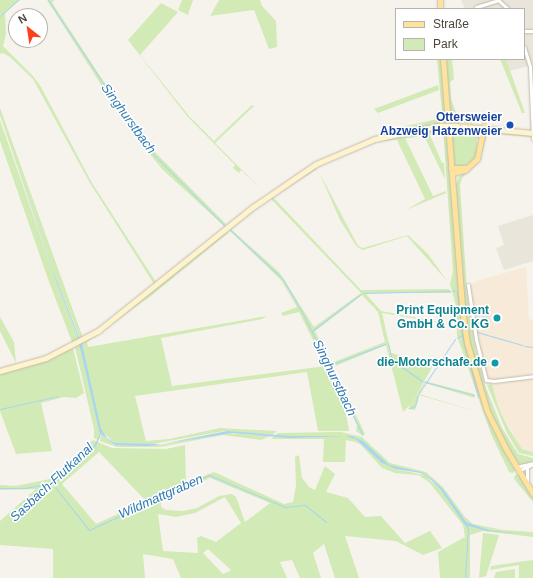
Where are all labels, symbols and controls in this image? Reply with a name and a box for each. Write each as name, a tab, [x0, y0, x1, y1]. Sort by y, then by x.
north arrow	[8, 8, 48, 48]
legend	[395, 8, 525, 60]
text: N	[16, 11, 29, 26]
text: Straße	[433, 17, 469, 31]
text: Park	[433, 37, 458, 51]
water label: Singhurstbach	[97, 81, 159, 157]
place label: Ottersweier Abzweig Hatzenweier	[380, 111, 502, 139]
marker: Ottersweier Abzweig Hatzenweier	[505, 120, 515, 130]
place label: Print Equipment GmbH & Co. KG	[396, 304, 489, 332]
marker: Print Equipment GmbH & Co. KG	[492, 313, 502, 323]
water label: Singhurstbach	[309, 337, 359, 419]
place label: die-Motorschafe.de	[377, 356, 487, 370]
marker: die-Motorschafe.de	[490, 358, 500, 368]
water label: Sasbach-Flutkanal	[7, 441, 97, 525]
water label: Wildmattgraben	[116, 471, 206, 523]

